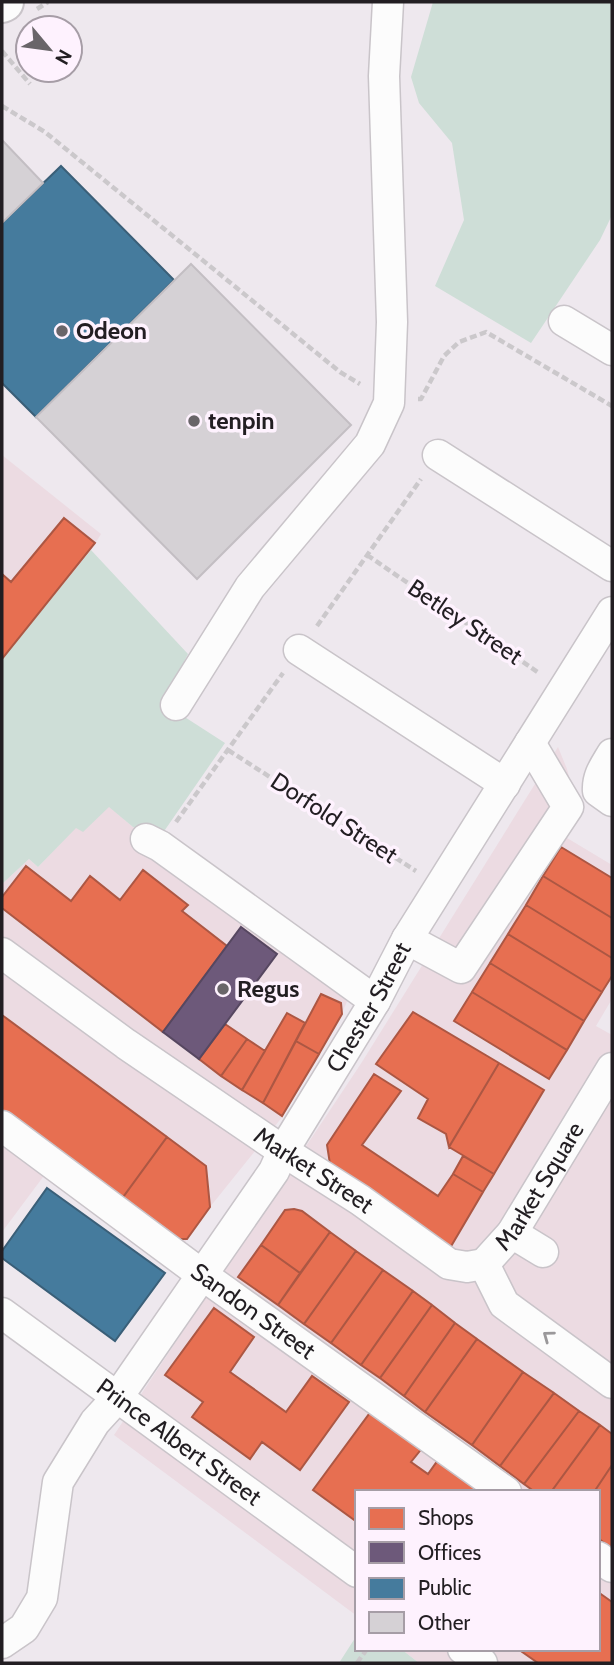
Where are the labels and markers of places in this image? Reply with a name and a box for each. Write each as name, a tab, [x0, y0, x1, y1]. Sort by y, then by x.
place label: Odeon	[76, 316, 147, 345]
marker: Odeon	[54, 323, 70, 339]
place label: tenpin	[208, 406, 275, 435]
marker: tenpin	[186, 413, 202, 429]
place label: Regus	[237, 974, 299, 1003]
marker: Regus	[215, 981, 231, 997]

